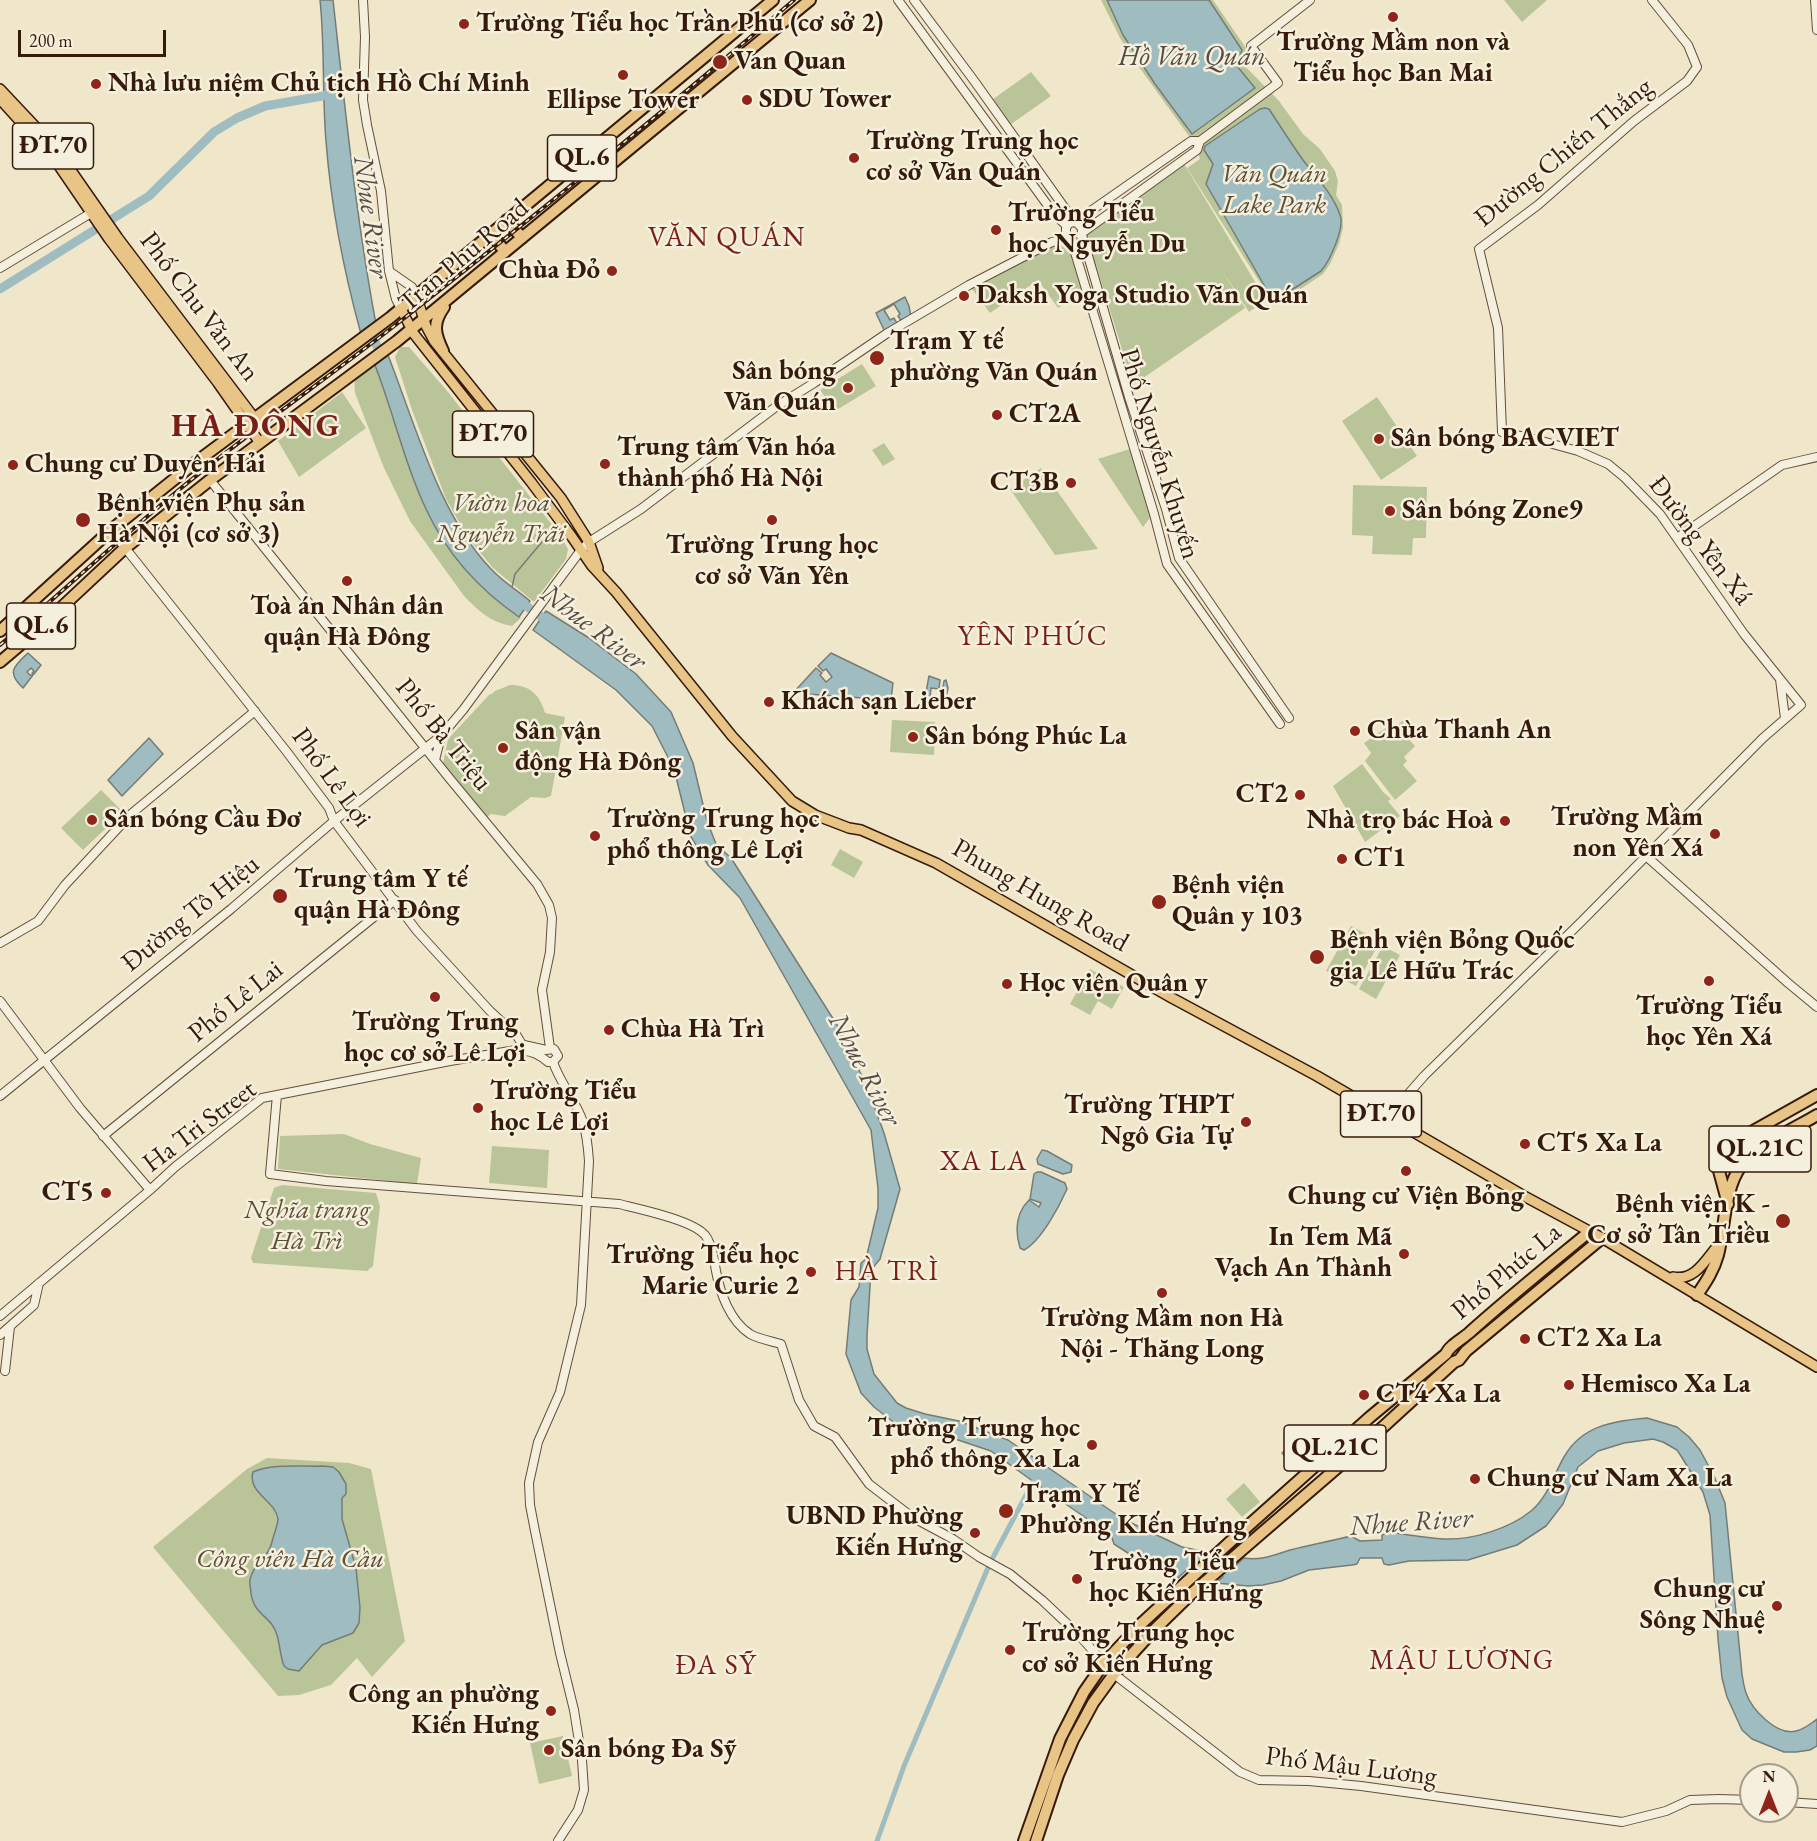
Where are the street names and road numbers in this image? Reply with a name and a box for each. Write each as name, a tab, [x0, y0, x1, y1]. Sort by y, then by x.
street label: Đường Chiến Thắng	[1469, 71, 1659, 235]
road number: ĐT.70	[13, 123, 94, 169]
road number: QL.6	[548, 135, 616, 181]
street label: Tran Phu Road	[392, 192, 536, 320]
street label: Phố Chu Văn An	[132, 226, 266, 388]
street label: Phố Nguyễn Khuyến	[1112, 345, 1206, 563]
road number: ĐT.70	[452, 411, 534, 457]
street label: Đường Yên Xá	[1641, 470, 1759, 612]
road number: QL.6	[6, 603, 76, 649]
street label: Phố Bà Triệu	[388, 672, 498, 798]
street label: Phố Lê Lợi	[284, 722, 378, 834]
street label: Phung Hung Road	[946, 832, 1134, 960]
street label: Đường Tô Hiệu	[116, 849, 266, 979]
street label: Phố Lê Lai	[182, 954, 290, 1050]
street label: Ha Tri Street	[137, 1074, 263, 1180]
road number: ĐT.70	[1340, 1091, 1422, 1137]
road number: QL.21C	[1709, 1126, 1811, 1172]
street label: Phố Phúc La	[1445, 1217, 1569, 1327]
road number: QL.21C	[1284, 1425, 1386, 1471]
street label: Phố Mậu Lương	[1263, 1740, 1439, 1794]

